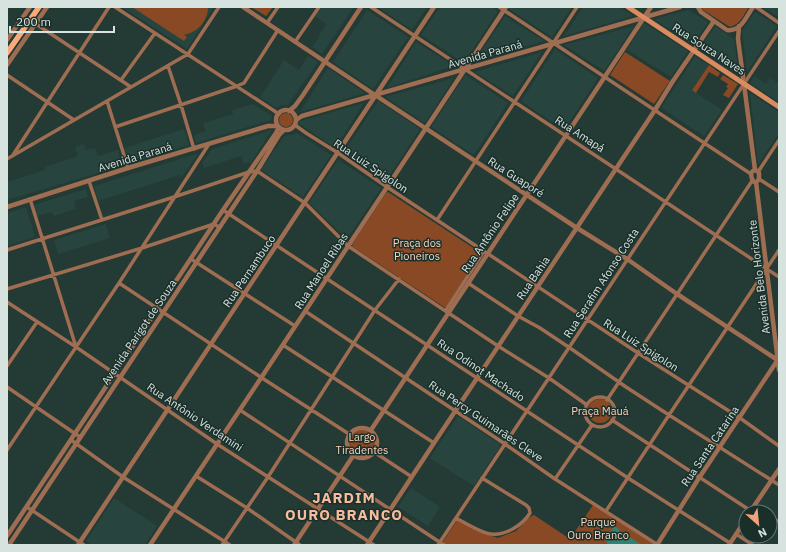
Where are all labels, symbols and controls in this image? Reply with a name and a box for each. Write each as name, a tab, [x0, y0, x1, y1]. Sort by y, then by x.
scale bar	[10, 8, 114, 34]
text: 200 m	[16, 14, 51, 29]
street label: Rua Souza Naves	[670, 20, 748, 78]
street label: Avenida Paraná	[446, 37, 524, 71]
street label: Rua Amapá	[552, 113, 608, 155]
street label: Rua Luiz Spigolon	[331, 136, 411, 196]
street label: Avenida Paraná	[96, 139, 174, 175]
street label: Rua Guaporé	[485, 154, 547, 200]
street label: Rua Antônio Felipe	[458, 191, 522, 275]
street label: Avenida Belo Horizonte	[745, 219, 773, 335]
street label: Rua Serafim Afonso Costa	[560, 226, 642, 340]
street label: Rua Manoel Ribas	[291, 230, 351, 312]
street label: Rua Pernambuco	[220, 232, 278, 310]
park label: Praça dos Pioneiros	[393, 236, 441, 263]
street label: Rua Bahia	[513, 253, 553, 303]
street label: Avenida Parigot de Souza	[98, 276, 180, 387]
street label: Rua Luiz Spigolon	[601, 316, 681, 374]
street label: Rua Odinot Machado	[435, 336, 527, 404]
street label: Rua Percy Guimarães Cleve	[426, 377, 546, 465]
street label: Rua Antônio Verdamini	[144, 380, 246, 454]
street label: Rua Santa Catarina	[678, 403, 742, 489]
park label: Praça Mauá	[571, 404, 629, 418]
park label: Largo Tiradentes	[336, 430, 388, 457]
district label: JARDIM OURO BRANCO	[285, 488, 403, 524]
north arrow	[738, 504, 778, 544]
park label: Parque Ouro Branco	[567, 515, 629, 542]
text: N	[756, 525, 769, 541]

